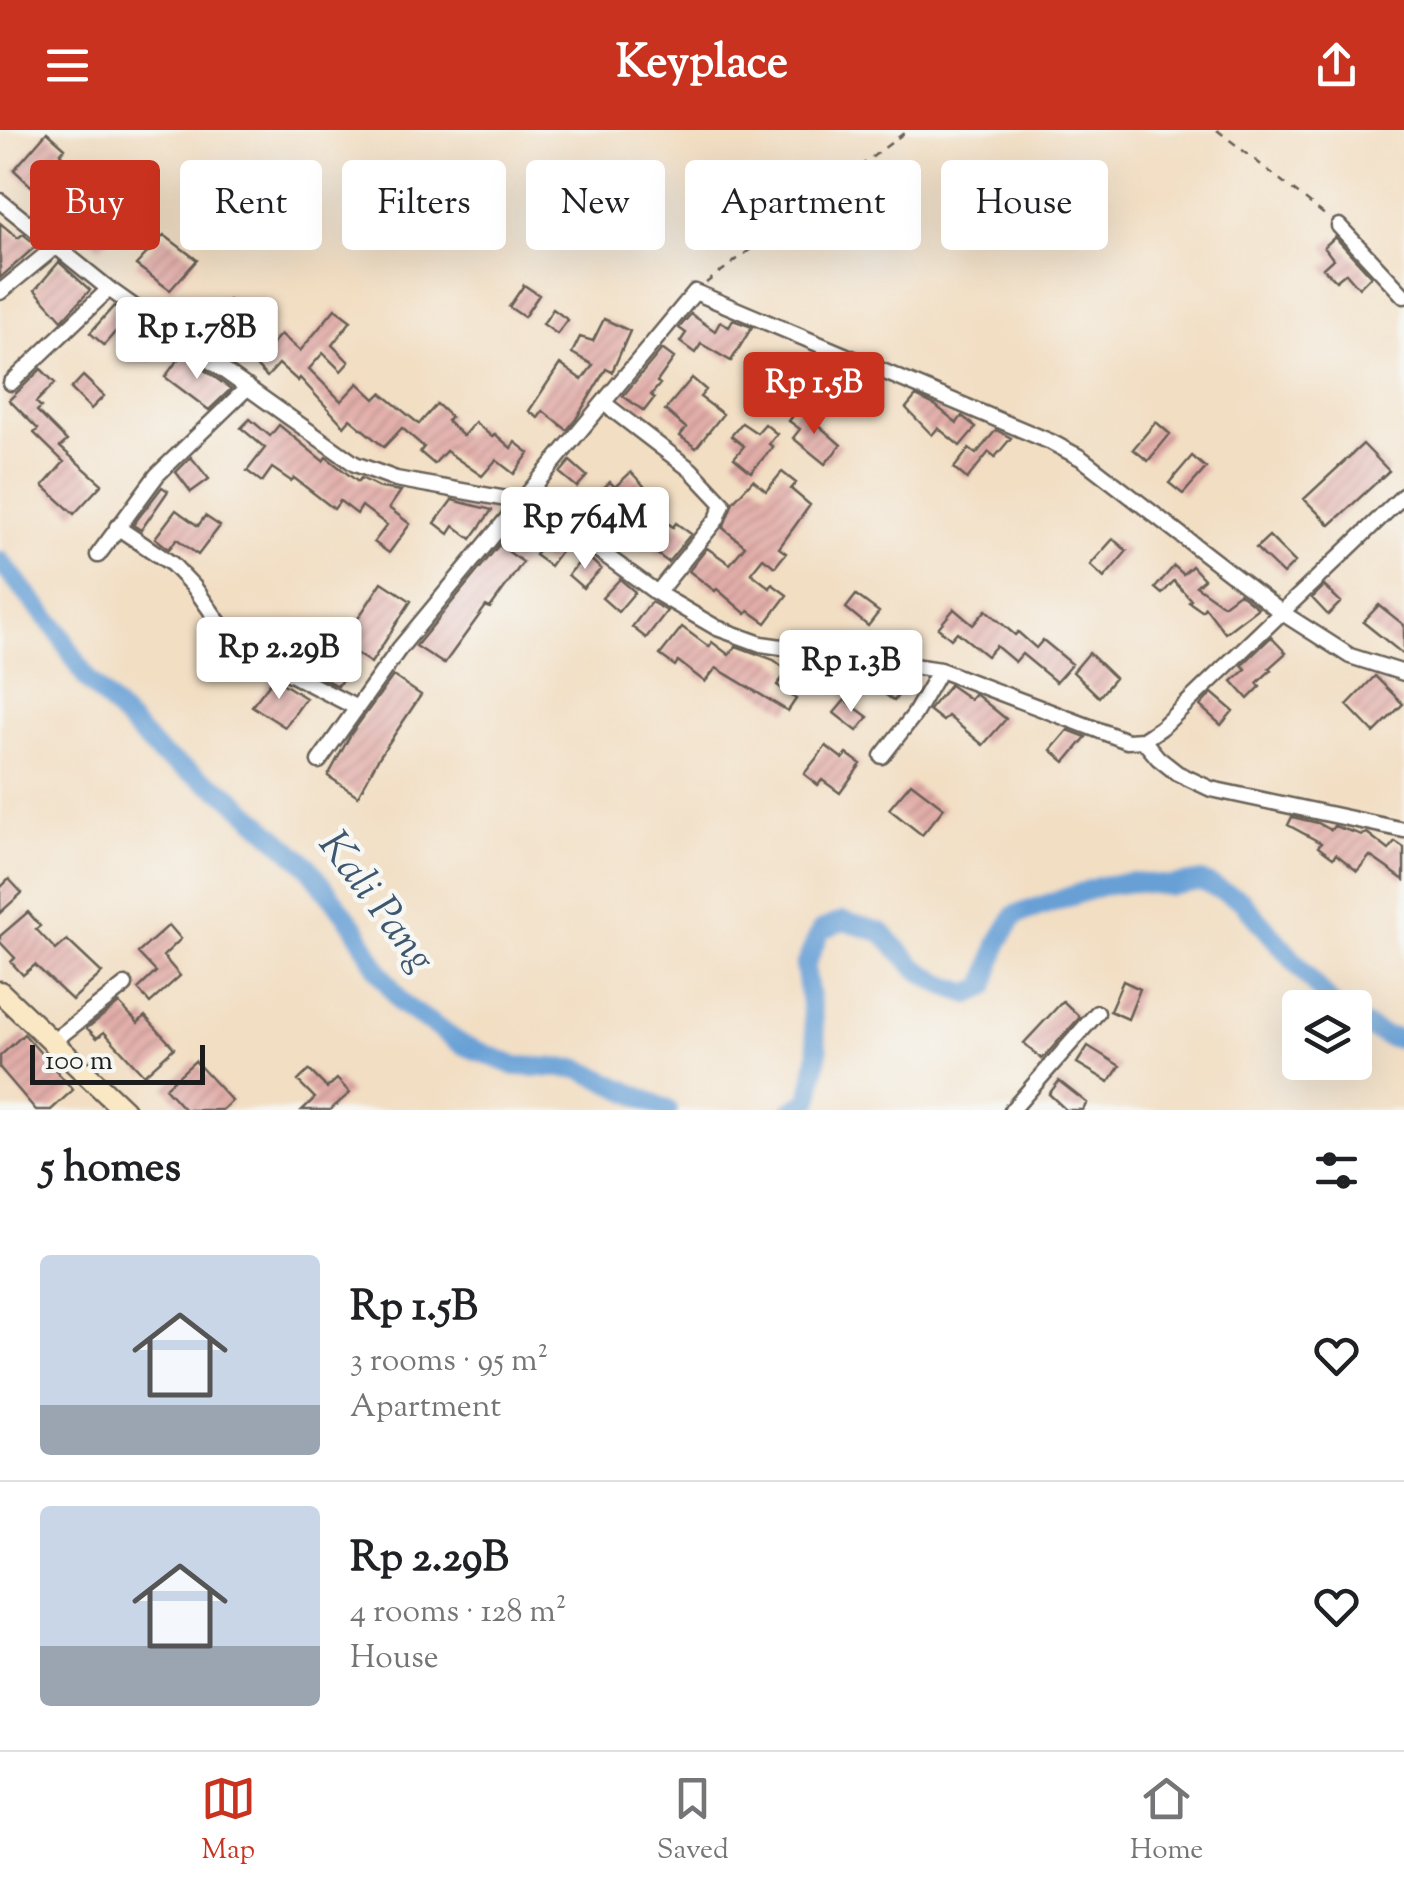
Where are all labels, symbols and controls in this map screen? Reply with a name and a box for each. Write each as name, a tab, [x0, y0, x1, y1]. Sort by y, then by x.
text: Keyplace	[616, 33, 788, 98]
icon: menu	[40, 38, 95, 93]
icon: share	[1309, 38, 1364, 93]
chip: Buy	[30, 160, 160, 250]
chip: Rent	[180, 160, 322, 250]
chip: Filters	[342, 160, 506, 250]
chip: New	[526, 160, 665, 250]
chip: Apartment	[685, 160, 921, 250]
chip: House	[941, 160, 1108, 250]
pin: Rp 1.78B	[94, 297, 300, 382]
text: Rp 1.78B	[138, 306, 256, 352]
pin: Rp 1.5B	[722, 352, 906, 437]
text: Rp 1.5B	[765, 361, 863, 407]
pin: Rp 764M	[493, 487, 677, 572]
text: Rp 764M	[523, 496, 647, 542]
pin: Rp 2.29B	[176, 617, 382, 702]
text: Rp 2.29B	[219, 626, 339, 672]
pin: Rp 1.3B	[759, 630, 943, 715]
text: Rp 1.3B	[801, 639, 901, 685]
water label: Kali Pang	[302, 819, 448, 987]
map controls	[1282, 990, 1372, 1080]
button: layers	[1282, 990, 1372, 1080]
scale bar	[30, 1040, 205, 1084]
text: 100 m	[45, 1042, 113, 1082]
text: 5 homes	[40, 1140, 181, 1200]
icon: filters	[1309, 1143, 1364, 1198]
text: Rp 1.5B	[350, 1279, 478, 1339]
icon: home	[120, 1295, 240, 1415]
icon: heart	[1309, 1328, 1364, 1383]
text: 3 rooms · 95 m²	[350, 1339, 548, 1385]
text: Apartment	[350, 1385, 501, 1431]
text: Rp 2.29B	[350, 1530, 509, 1590]
icon: home	[120, 1546, 240, 1666]
icon: heart	[1309, 1579, 1364, 1634]
text: 4 rooms · 128 m²	[350, 1590, 567, 1636]
text: House	[350, 1636, 439, 1682]
tab: Map	[201, 1771, 256, 1871]
tab: Saved	[657, 1771, 729, 1871]
tab: Home	[1130, 1771, 1203, 1871]

